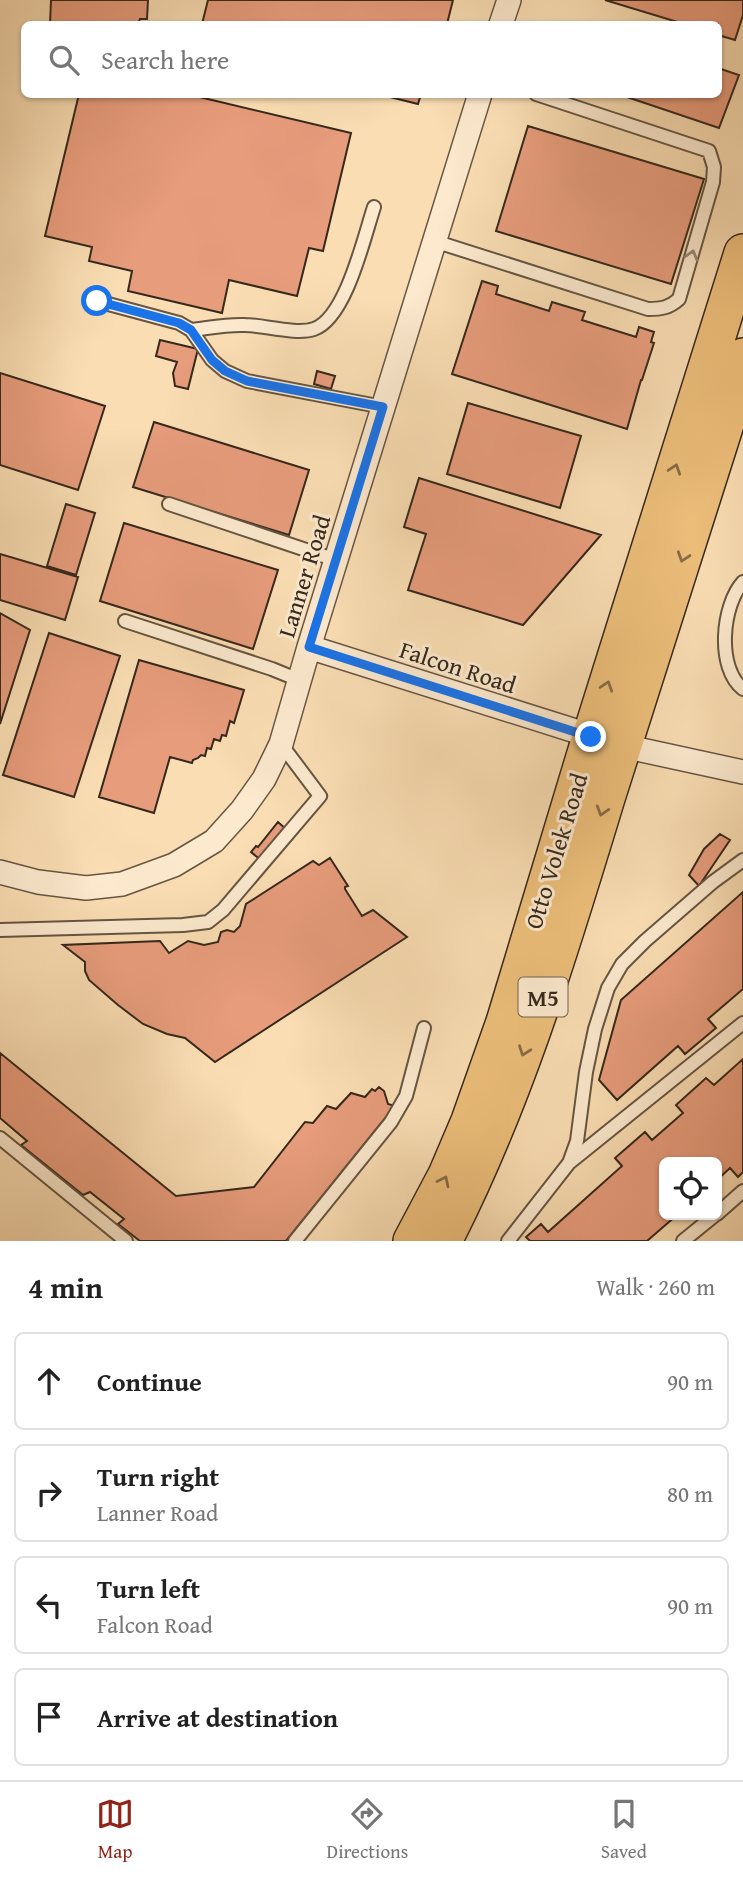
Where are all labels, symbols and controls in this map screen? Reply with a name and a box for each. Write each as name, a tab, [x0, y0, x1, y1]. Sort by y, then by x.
search box	[21, 21, 722, 98]
text: Search here	[101, 40, 229, 79]
icon: search	[45, 41, 83, 79]
one-way arrow	[683, 249, 698, 261]
route start	[81, 285, 112, 316]
one-way arrow	[667, 463, 682, 475]
street label: Lanner Road	[269, 510, 339, 642]
one-way arrow	[677, 550, 691, 563]
street label: Falcon Road	[395, 632, 521, 702]
one-way arrow	[598, 680, 613, 692]
route end	[575, 721, 606, 752]
street label: Otto Volek Road	[516, 769, 596, 933]
one-way arrow	[596, 805, 611, 817]
road number: M5	[518, 978, 568, 1016]
one-way arrow	[518, 1044, 532, 1056]
map controls	[659, 1157, 722, 1220]
button: locate	[659, 1157, 722, 1220]
one-way arrow	[435, 1176, 449, 1188]
text: 4 min	[28, 1265, 103, 1309]
text: Walk · 260 m	[596, 1270, 715, 1303]
icon: ahead	[30, 1362, 68, 1400]
text: Continue	[97, 1362, 202, 1401]
text: 90 m	[667, 1365, 713, 1398]
text: Turn right	[97, 1457, 219, 1496]
icon: right	[30, 1474, 68, 1512]
text: 80 m	[667, 1477, 713, 1510]
text: Lanner Road	[97, 1496, 218, 1529]
text: Turn left	[97, 1569, 200, 1608]
icon: left	[30, 1586, 68, 1624]
text: 90 m	[667, 1589, 713, 1622]
text: Falcon Road	[97, 1608, 213, 1641]
icon: arrive	[30, 1698, 68, 1736]
text: Arrive at destination	[97, 1698, 338, 1737]
tab: Map	[96, 1795, 134, 1865]
tab: Directions	[327, 1795, 408, 1865]
tab: Saved	[601, 1795, 647, 1865]

